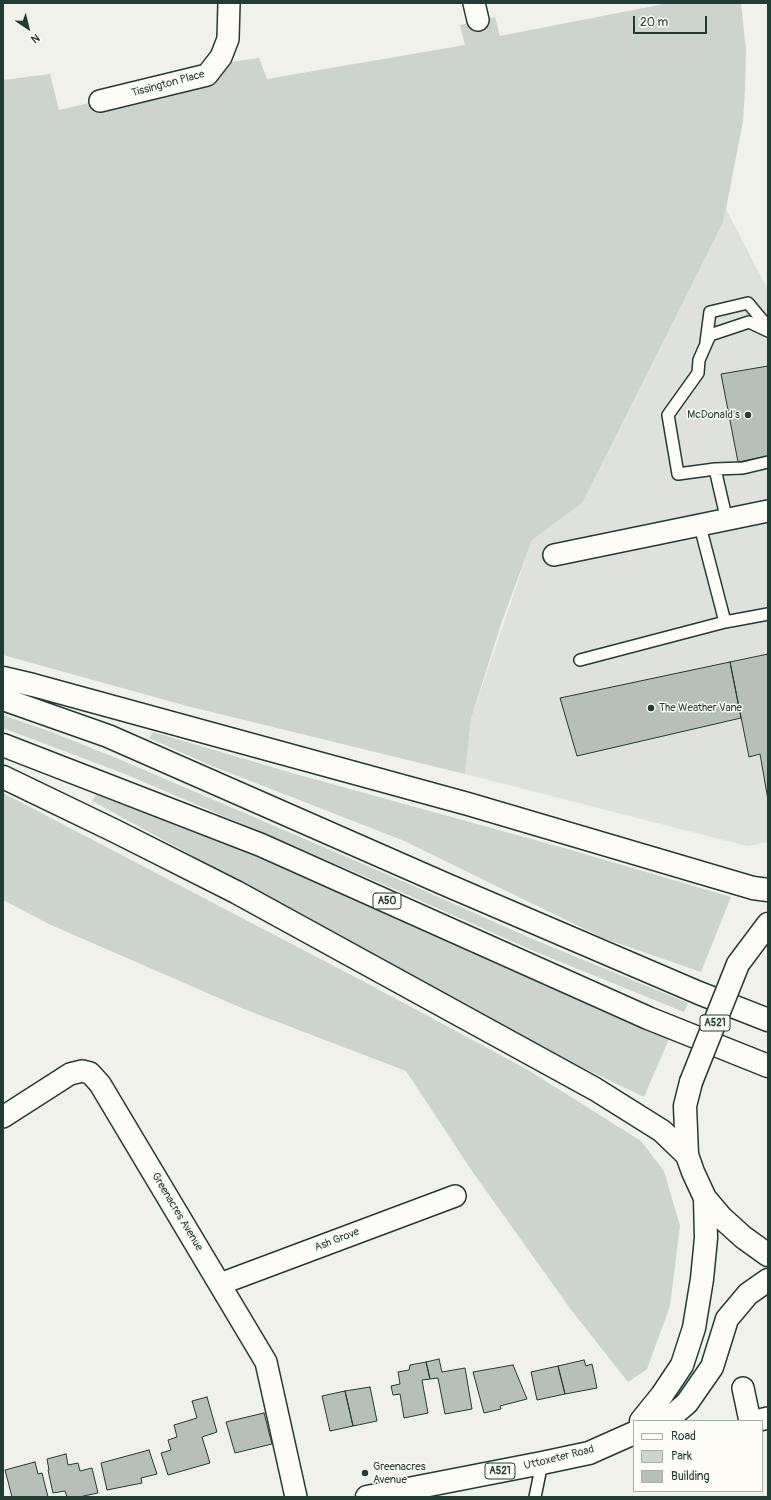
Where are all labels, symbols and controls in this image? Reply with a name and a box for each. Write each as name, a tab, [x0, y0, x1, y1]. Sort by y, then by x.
north arrow	[8, 8, 48, 48]
scale bar	[635, 8, 709, 34]
text: 20 m	[640, 15, 668, 30]
text: N	[28, 31, 42, 46]
street label: Tissington Place	[130, 68, 206, 100]
place label: McDonald's	[687, 408, 740, 422]
marker: McDonald's	[743, 410, 753, 420]
place label: The Weather Vane	[659, 701, 742, 715]
marker: The Weather Vane	[646, 703, 656, 713]
road number: A50	[373, 893, 401, 909]
road number: A521	[700, 1015, 730, 1031]
street label: Greenacres Avenue	[148, 1171, 206, 1253]
street label: Ash Grove	[313, 1225, 361, 1255]
legend	[633, 1420, 763, 1492]
text: Road	[671, 1429, 696, 1444]
street label: Uttoxeter Road	[523, 1443, 595, 1473]
text: Park	[671, 1449, 692, 1464]
place label: Greenacres Avenue	[373, 1460, 426, 1486]
road number: A521	[485, 1463, 515, 1479]
marker: Greenacres Avenue	[360, 1468, 370, 1478]
text: Building	[671, 1469, 710, 1484]

